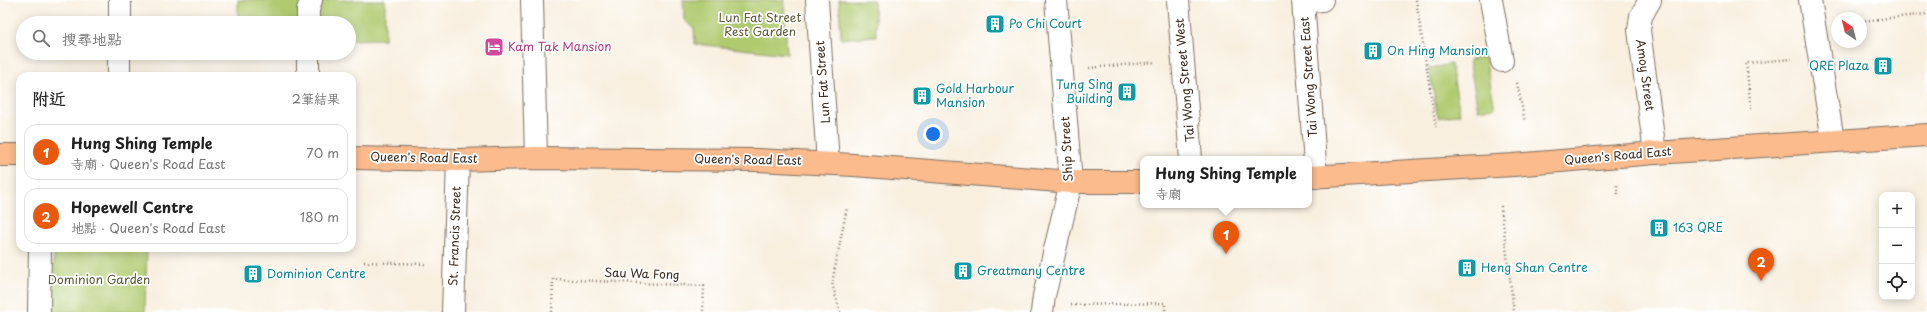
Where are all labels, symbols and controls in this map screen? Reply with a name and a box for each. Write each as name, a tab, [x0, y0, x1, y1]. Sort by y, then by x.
park label: Lun Fat Street Rest Garden	[718, 8, 802, 40]
north arrow	[1831, 12, 1867, 48]
building icon: Po Chi Court	[984, 13, 1006, 35]
place label: Po Chi Court	[1009, 14, 1082, 32]
search box	[16, 16, 356, 60]
street label: Tai Wong Street East	[1295, 16, 1321, 138]
street label: Tai Wong Street West	[1170, 17, 1198, 143]
icon: search	[30, 27, 52, 49]
text: 搜尋地點	[62, 27, 122, 50]
hotel icon: Kam Tak Mansion	[483, 36, 505, 58]
place label: Kam Tak Mansion	[508, 37, 611, 55]
street label: Amoy Street	[1632, 38, 1660, 112]
street label: Lun Fat Street	[810, 40, 834, 124]
building icon: On Hing Mansion	[1362, 40, 1384, 62]
place label: On Hing Mansion	[1387, 41, 1488, 59]
building icon: QRE Plaza	[1872, 55, 1894, 77]
place label: QRE Plaza	[1809, 56, 1869, 74]
place label: Tung Sing Building	[1056, 75, 1113, 107]
place label: Gold Harbour Mansion	[936, 79, 1015, 111]
building icon: Tung Sing Building	[1116, 81, 1138, 103]
text: 附近	[32, 85, 66, 111]
building icon: Gold Harbour Mansion	[911, 85, 933, 107]
text: 2筆結果	[292, 89, 340, 108]
street label: Ship Street	[1055, 116, 1077, 182]
your location	[923, 124, 943, 144]
text: Hung Shing Temple	[71, 131, 212, 154]
street label: Queen's Road East	[1564, 141, 1672, 169]
text: 1	[43, 143, 49, 162]
text: 70 m	[306, 143, 339, 162]
street label: Queen's Road East	[370, 147, 478, 167]
street label: Queen's Road East	[694, 149, 802, 169]
text: 寺廟 · Queen's Road East	[71, 154, 226, 173]
popup	[1140, 156, 1312, 208]
text: Hung Shing Temple	[1155, 161, 1297, 184]
text: 寺廟	[1155, 184, 1181, 203]
street label: St. Francis Street	[443, 186, 465, 286]
map controls	[1879, 192, 1915, 300]
button: +	[1879, 192, 1915, 228]
text: Hopewell Centre	[71, 195, 193, 218]
text: 2	[41, 207, 51, 226]
text: 180 m	[300, 207, 339, 226]
building icon: 163 QRE	[1648, 217, 1670, 239]
text: 地點 · Queen's Road East	[71, 218, 226, 237]
place label: 163 QRE	[1673, 218, 1723, 236]
pin: 1	[1213, 221, 1239, 254]
button: −	[1879, 228, 1915, 264]
pin: 2	[1748, 248, 1774, 281]
building icon: Heng Shan Centre	[1456, 257, 1478, 279]
place label: Heng Shan Centre	[1481, 258, 1588, 276]
building icon: Greatmany Centre	[952, 260, 974, 282]
place label: Greatmany Centre	[977, 261, 1085, 279]
building icon: Dominion Centre	[242, 263, 264, 285]
street label: Sau Wa Fong	[604, 263, 680, 283]
place label: Dominion Centre	[267, 264, 366, 282]
button: locate	[1879, 264, 1915, 300]
park label: Dominion Garden	[48, 270, 150, 288]

